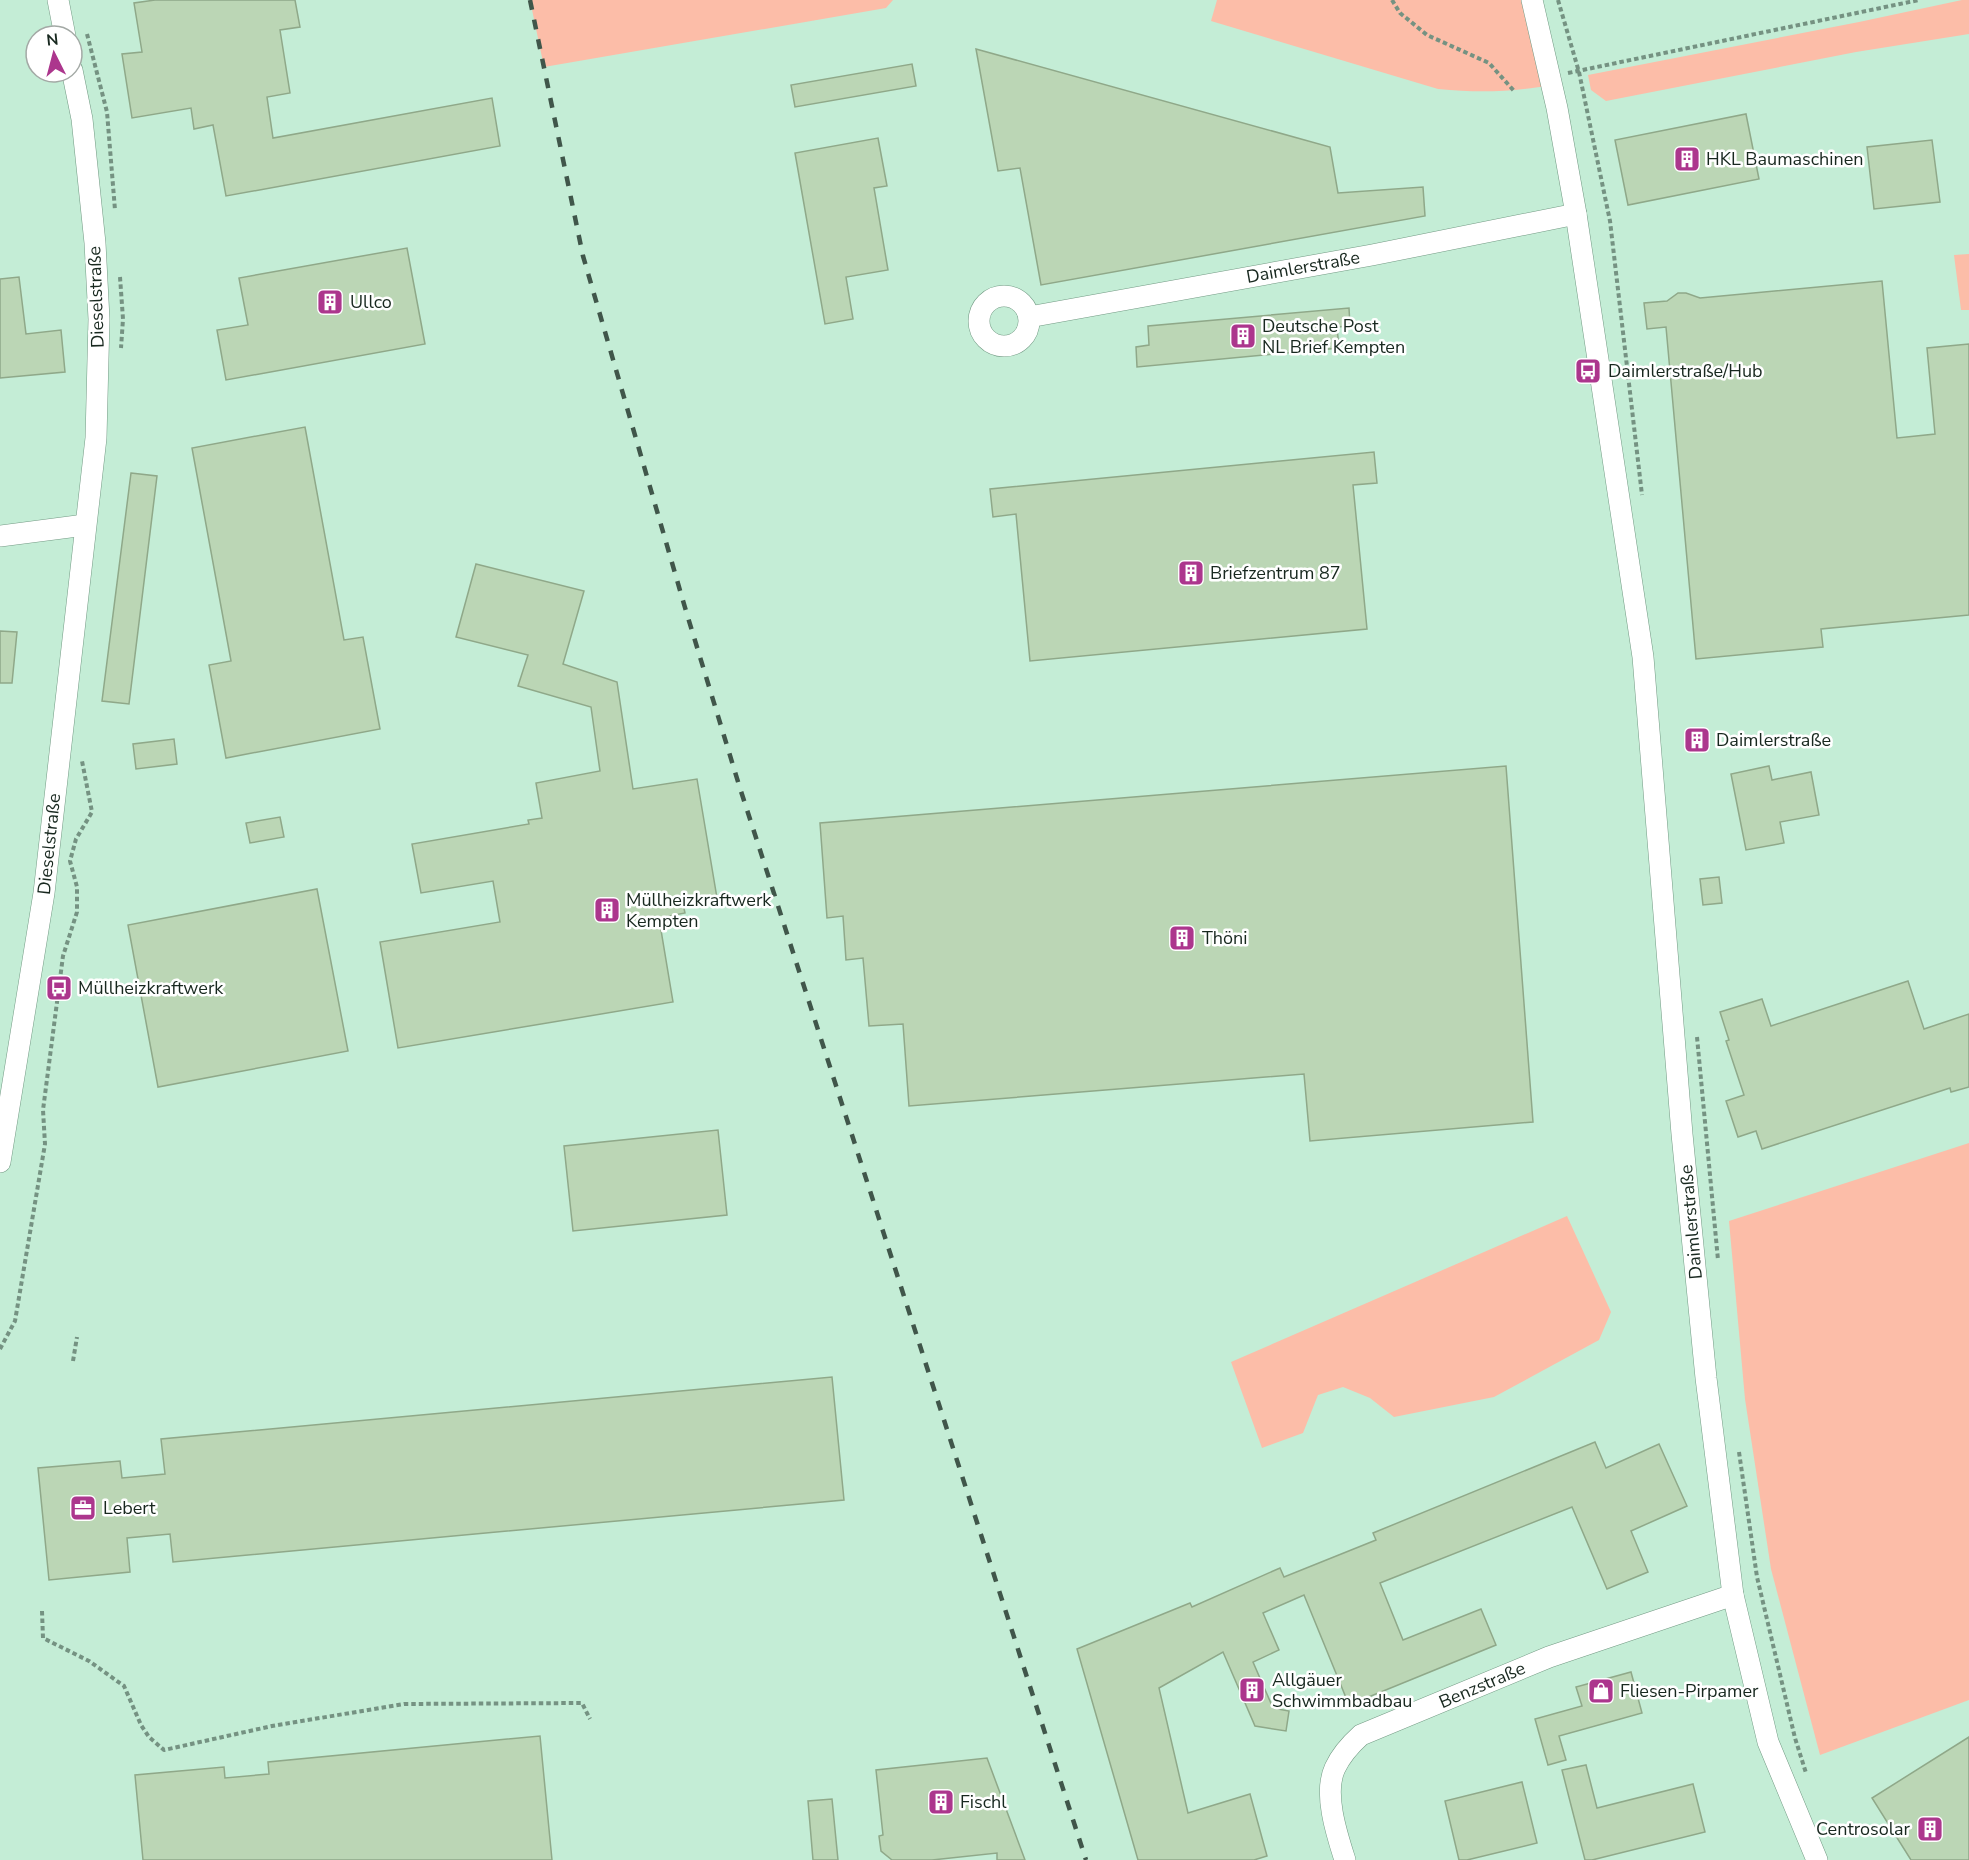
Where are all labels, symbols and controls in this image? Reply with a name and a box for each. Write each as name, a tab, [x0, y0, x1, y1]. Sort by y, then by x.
north arrow	[24, 24, 84, 84]
text: N	[45, 29, 60, 52]
building icon: HKL Baumaschinen	[1672, 144, 1702, 174]
place label: HKL Baumaschinen	[1706, 147, 1864, 171]
street label: Daimlerstraße	[1244, 245, 1362, 289]
street label: Dieselstraße	[82, 246, 110, 348]
building icon: Ullco	[315, 287, 345, 317]
place label: Ullco	[350, 290, 392, 314]
place label: Deutsche Post NL Brief Kempten	[1262, 314, 1405, 359]
building icon: Deutsche Post NL Brief Kempten	[1228, 321, 1258, 351]
bus stop icon: Daimlerstraße/Hub	[1573, 356, 1603, 386]
place label: Daimlerstraße/Hub	[1608, 359, 1763, 383]
building icon: Briefzentrum 87	[1176, 558, 1206, 588]
place label: Briefzentrum 87	[1210, 561, 1341, 585]
building icon: Daimlerstraße	[1682, 725, 1712, 755]
place label: Daimlerstraße	[1716, 728, 1831, 752]
street label: Dieselstraße	[32, 792, 66, 896]
place label: Müllheizkraftwerk Kempten	[626, 888, 772, 933]
building icon: Müllheizkraftwerk Kempten	[592, 895, 622, 925]
building icon: Thöni	[1167, 923, 1197, 953]
place label: Thöni	[1202, 926, 1247, 950]
bus stop icon: Müllheizkraftwerk	[44, 973, 74, 1003]
place label: Müllheizkraftwerk	[78, 976, 224, 1000]
street label: Daimlerstraße	[1674, 1164, 1708, 1280]
office icon: Lebert	[68, 1493, 98, 1523]
place label: Lebert	[103, 1496, 156, 1520]
street label: Benzstraße	[1435, 1656, 1529, 1714]
place label: Allgäuer Schwimmbadbau	[1272, 1668, 1412, 1713]
building icon: Allgäuer Schwimmbadbau	[1237, 1675, 1267, 1705]
shop icon: Fliesen-Pirpamer	[1586, 1676, 1616, 1706]
place label: Fliesen-Pirpamer	[1620, 1679, 1759, 1703]
building icon: Fischl	[926, 1787, 956, 1817]
place label: Fischl	[960, 1790, 1007, 1814]
building icon: Centrosolar	[1915, 1814, 1945, 1844]
place label: Centrosolar	[1816, 1817, 1911, 1841]

